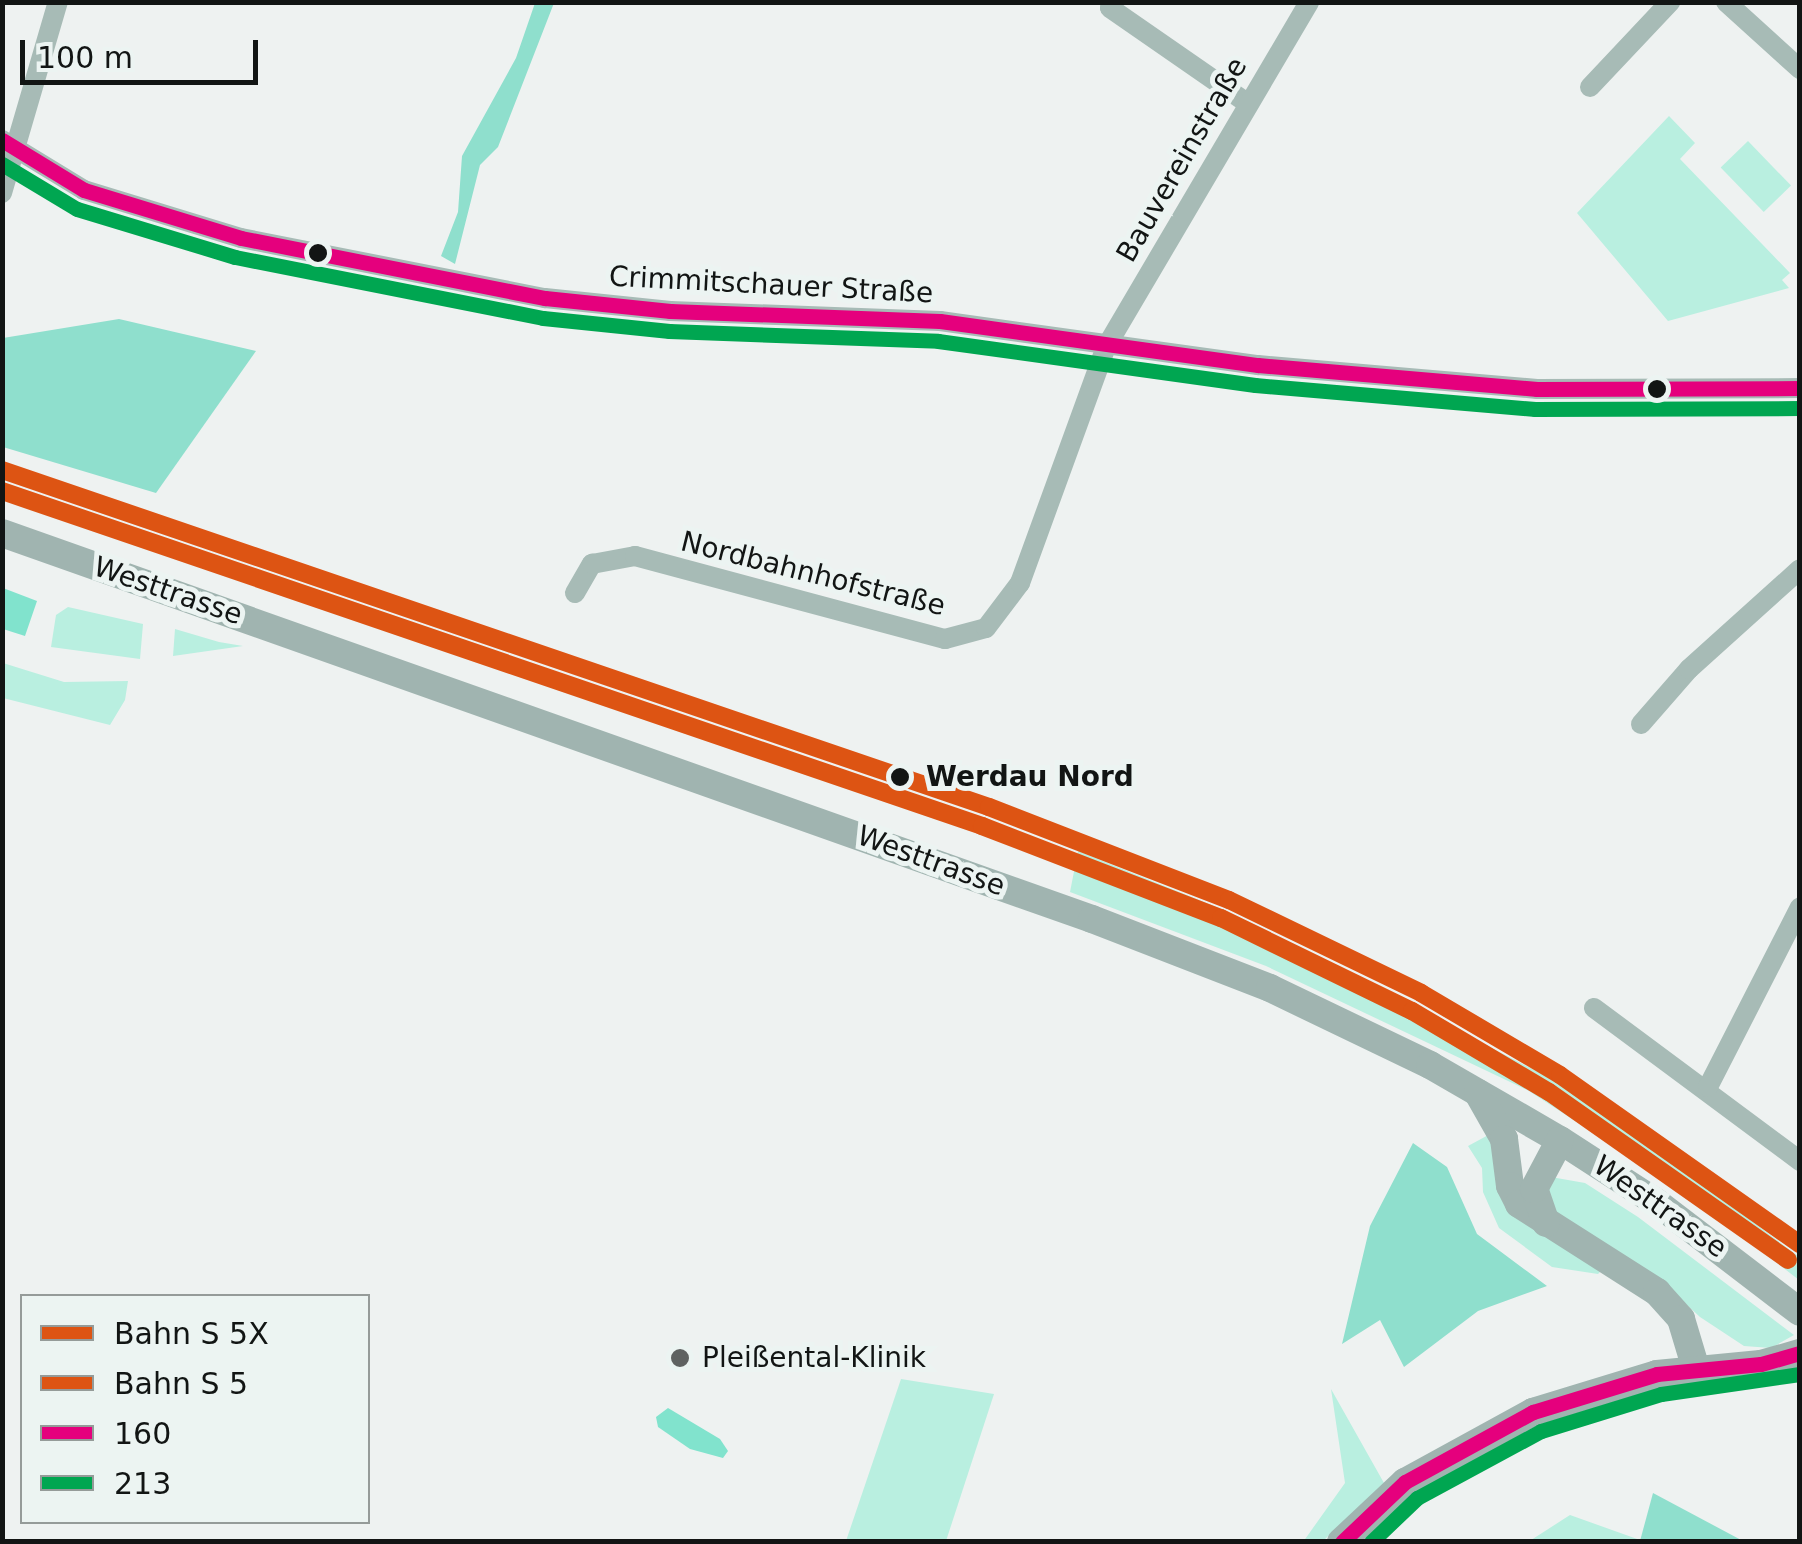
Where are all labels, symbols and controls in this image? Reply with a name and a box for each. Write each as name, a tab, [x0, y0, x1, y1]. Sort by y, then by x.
scale bar	[25, 20, 262, 82]
text: 100 m	[37, 40, 133, 75]
street label: Bauvereinstraße	[1110, 52, 1254, 268]
unlabelled marker	[308, 243, 328, 263]
street label: Crimmitschauer Straße	[608, 260, 934, 310]
unlabelled marker	[1647, 379, 1667, 399]
street label: Nordbahnhofstraße	[677, 525, 949, 623]
street label: Westtrasse	[89, 550, 247, 632]
marker: Werdau Nord	[883, 760, 917, 794]
place label: Werdau Nord	[926, 760, 1134, 794]
street label: Westtrasse	[852, 819, 1010, 903]
street label: Westtrasse	[1587, 1149, 1733, 1265]
legend	[20, 1294, 370, 1524]
text: Bahn S 5X	[114, 1316, 269, 1351]
place label: Pleißental-Klinik	[702, 1341, 926, 1375]
marker: Pleißental-Klinik	[667, 1345, 693, 1371]
text: Bahn S 5	[114, 1366, 248, 1401]
text: 160	[114, 1416, 171, 1451]
text: 213	[114, 1466, 171, 1501]

